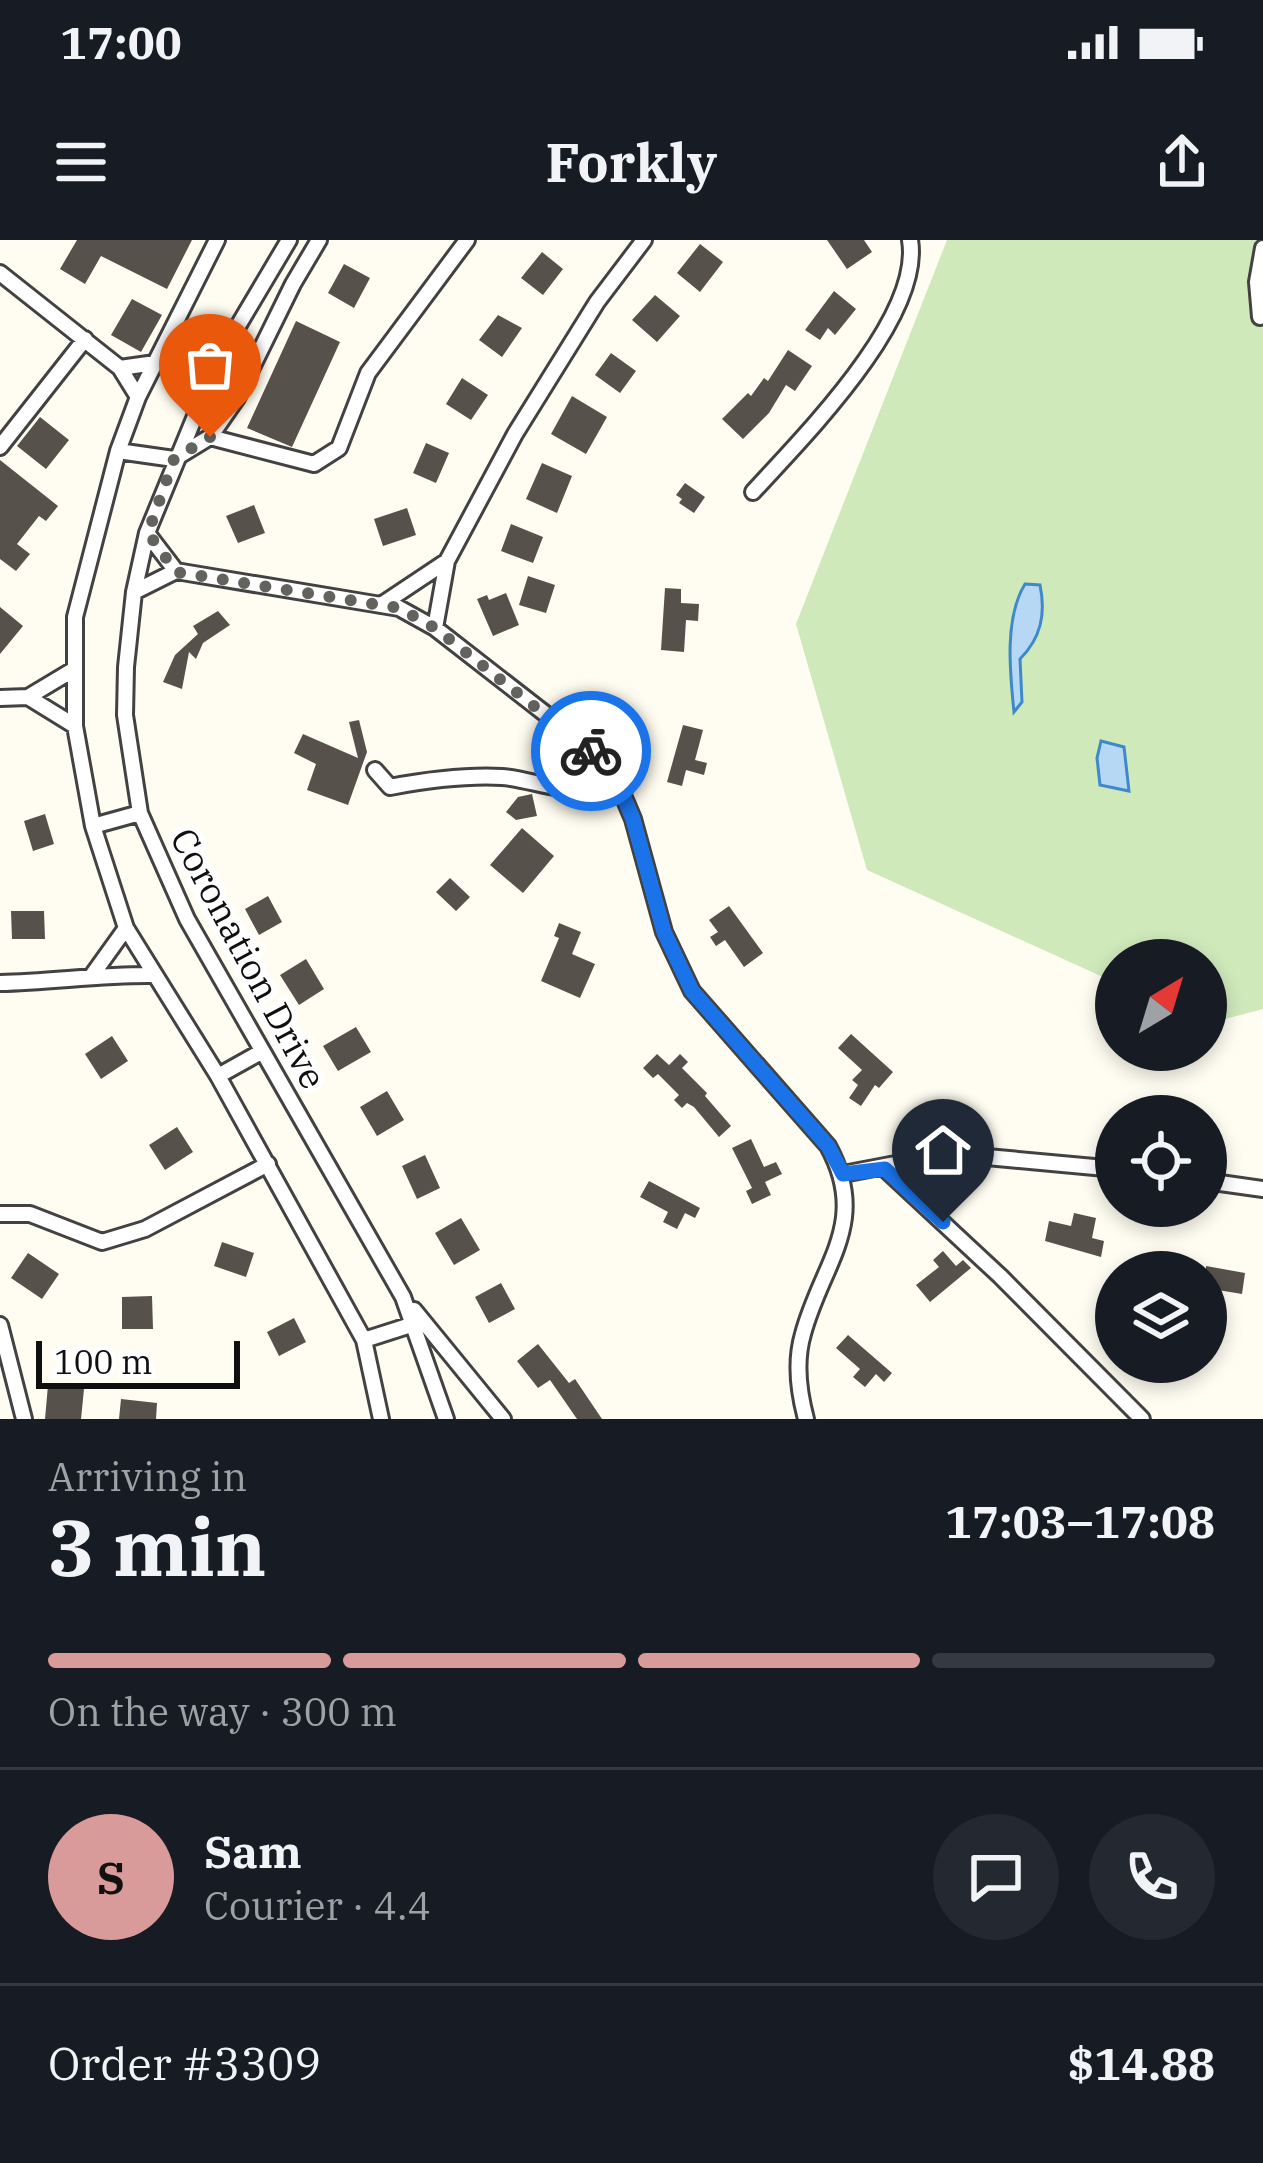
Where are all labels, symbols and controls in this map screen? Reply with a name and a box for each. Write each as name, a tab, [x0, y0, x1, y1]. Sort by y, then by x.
text: 17:00	[60, 13, 182, 71]
text: Forkly	[546, 127, 717, 197]
icon: menu	[48, 129, 114, 195]
icon: share	[1149, 129, 1215, 195]
pin	[159, 314, 261, 437]
icon: bag	[177, 332, 243, 398]
courier	[531, 691, 651, 811]
icon: bike	[558, 718, 624, 784]
street label: Coronation Drive	[161, 820, 337, 1096]
north arrow	[1095, 939, 1227, 1071]
map controls	[1095, 939, 1227, 1383]
button: locate	[1095, 1095, 1227, 1227]
pin	[892, 1099, 994, 1222]
icon: home	[910, 1117, 976, 1183]
button: layers	[1095, 1251, 1227, 1383]
scale bar	[36, 1335, 240, 1388]
text: 100 m	[54, 1340, 153, 1383]
text: Arriving in	[48, 1451, 247, 1502]
text: 17:03–17:08	[945, 1492, 1215, 1550]
text: 3 min	[48, 1496, 266, 1597]
text: On the way · 300 m	[48, 1686, 397, 1737]
button: chat	[933, 1814, 1059, 1940]
button: phone	[1089, 1814, 1215, 1940]
text: Sam	[204, 1822, 302, 1880]
text: S	[97, 1848, 125, 1906]
text: Courier · 4.4	[204, 1880, 431, 1931]
text: Order #3309	[48, 2034, 321, 2092]
text: $14.88	[1068, 2034, 1215, 2092]

